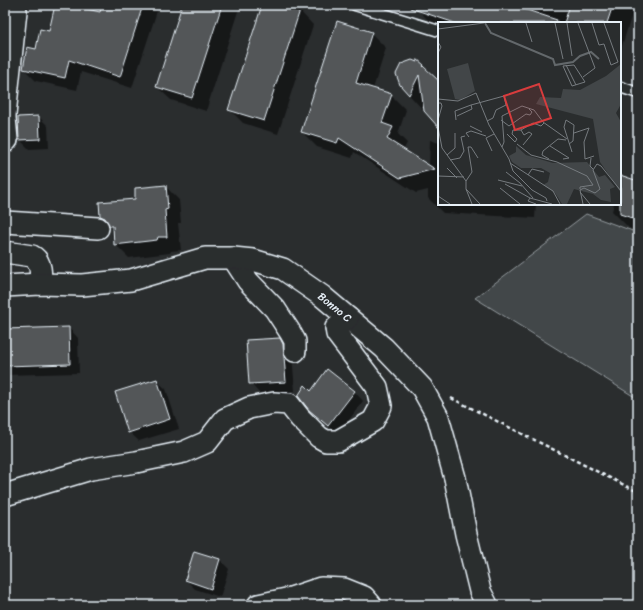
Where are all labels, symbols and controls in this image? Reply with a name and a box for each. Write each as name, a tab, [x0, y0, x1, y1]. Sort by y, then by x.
inset map	[438, 22, 621, 205]
street label: Bonno C	[313, 288, 356, 327]

